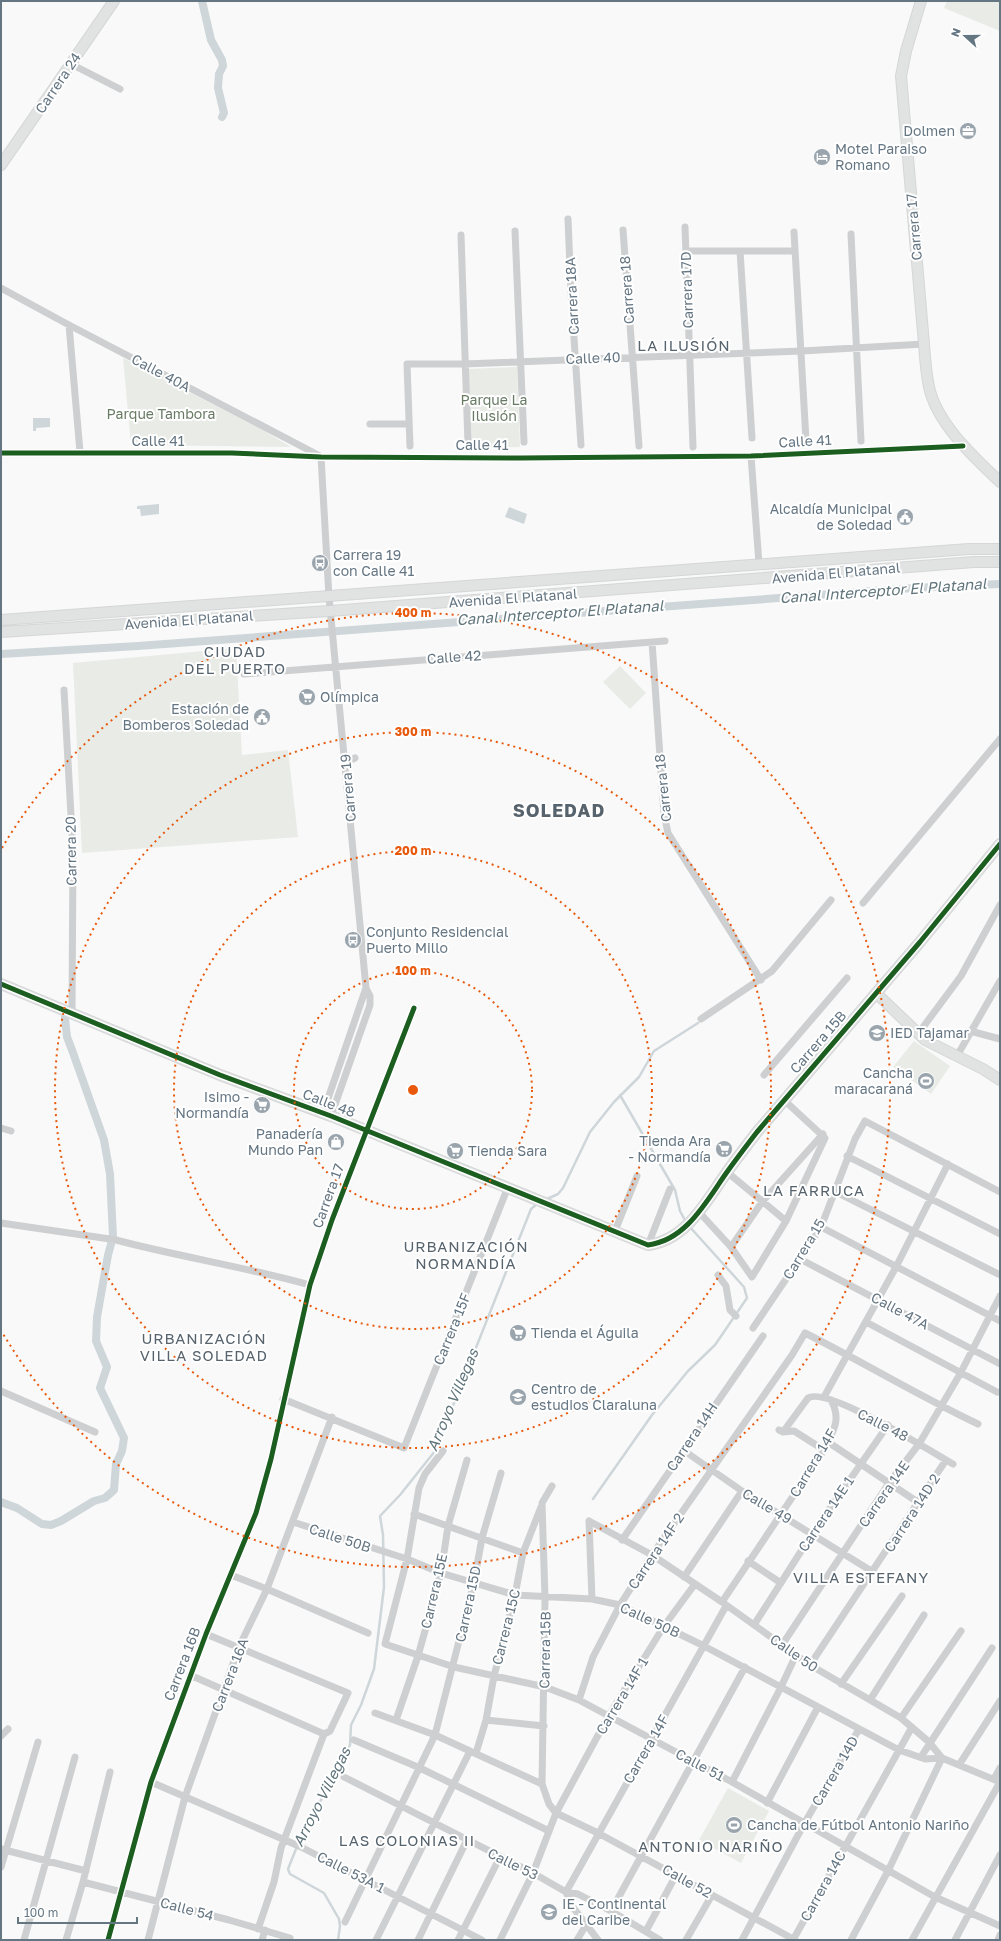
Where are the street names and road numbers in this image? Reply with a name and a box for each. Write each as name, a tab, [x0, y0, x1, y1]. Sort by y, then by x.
street label: Carrera 24	[31, 49, 84, 116]
street label: Carrera 17	[902, 193, 925, 261]
street label: Carrera 17D	[677, 251, 696, 329]
street label: Carrera 18	[616, 255, 637, 325]
street label: Carrera 18A	[561, 256, 582, 335]
street label: Calle 40	[565, 348, 621, 367]
street label: Calle 40A	[129, 350, 194, 395]
street label: Calle 41	[778, 431, 832, 450]
street label: Calle 41	[131, 432, 185, 449]
street label: Calle 41	[455, 436, 509, 453]
street label: Avenida El Platanal	[771, 558, 901, 587]
street label: Avenida El Platanal	[448, 585, 578, 610]
street label: Avenida El Platanal	[124, 607, 254, 632]
street label: Calle 42	[426, 646, 482, 667]
street label: Carrera 19	[336, 753, 359, 823]
street label: Carrera 18	[650, 753, 675, 823]
street label: Carrera 20	[61, 816, 80, 886]
street label: Carrera 15B	[786, 1007, 849, 1076]
street label: Calle 48	[300, 1085, 358, 1120]
street label: Carrera 17	[308, 1161, 347, 1230]
street label: Carrera 15	[779, 1215, 828, 1282]
street label: Calle 47A	[868, 1288, 933, 1333]
street label: Carrera 15F	[429, 1290, 474, 1367]
street label: Carrera 14H	[662, 1399, 721, 1474]
street label: Calle 48	[855, 1405, 912, 1445]
street label: Carrera 14F	[786, 1425, 840, 1500]
street label: Carrera 14E	[855, 1457, 913, 1530]
street label: Carrera 14D 2	[880, 1470, 943, 1555]
street label: Carrera 14E 1	[794, 1473, 857, 1555]
street label: Calle 49	[739, 1484, 795, 1527]
street label: Carrera 14F 2	[624, 1509, 687, 1592]
street label: Calle 50B	[307, 1520, 373, 1556]
street label: Carrera 15E	[417, 1552, 450, 1630]
street label: Carrera 15D	[451, 1564, 484, 1644]
street label: Carrera 15C	[488, 1587, 523, 1667]
street label: Calle 50B	[618, 1598, 683, 1641]
street label: Carrera 15B	[535, 1611, 554, 1689]
street label: Carrera 16B	[160, 1625, 203, 1703]
street label: Calle 50	[767, 1630, 822, 1675]
street label: Carrera 16A	[208, 1635, 252, 1714]
street label: Carrera 14F 1	[592, 1654, 651, 1737]
street label: Carrera 14F	[619, 1711, 672, 1786]
street label: Carrera 14D	[808, 1733, 861, 1809]
street label: Calle 51	[673, 1745, 728, 1785]
street label: Calle 53	[485, 1844, 541, 1883]
street label: Calle 53A 1	[314, 1847, 388, 1896]
street label: Carrera 14C	[796, 1848, 849, 1924]
street label: Calle 52	[659, 1860, 715, 1901]
street label: Calle 54	[159, 1893, 216, 1924]

